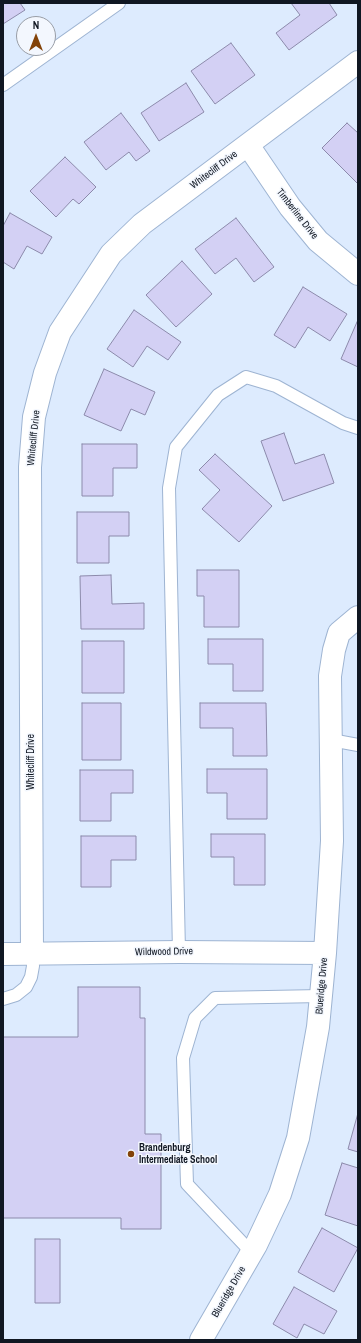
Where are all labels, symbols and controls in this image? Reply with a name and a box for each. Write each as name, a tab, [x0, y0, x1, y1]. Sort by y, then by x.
north arrow	[16, 16, 56, 56]
text: N	[33, 18, 39, 32]
street label: Whitecliff Drive	[188, 148, 240, 192]
street label: Timberline Drive	[274, 186, 320, 242]
street label: Whitecliff Drive	[25, 410, 43, 466]
street label: Whitecliff Drive	[25, 734, 37, 790]
street label: Wildwood Drive	[135, 945, 193, 959]
street label: Blueridge Drive	[314, 957, 330, 1015]
place label: Brandenburg Intermediate School	[139, 1142, 217, 1166]
marker: Brandenburg Intermediate School	[126, 1149, 136, 1159]
street label: Blueridge Drive	[210, 1264, 248, 1320]

